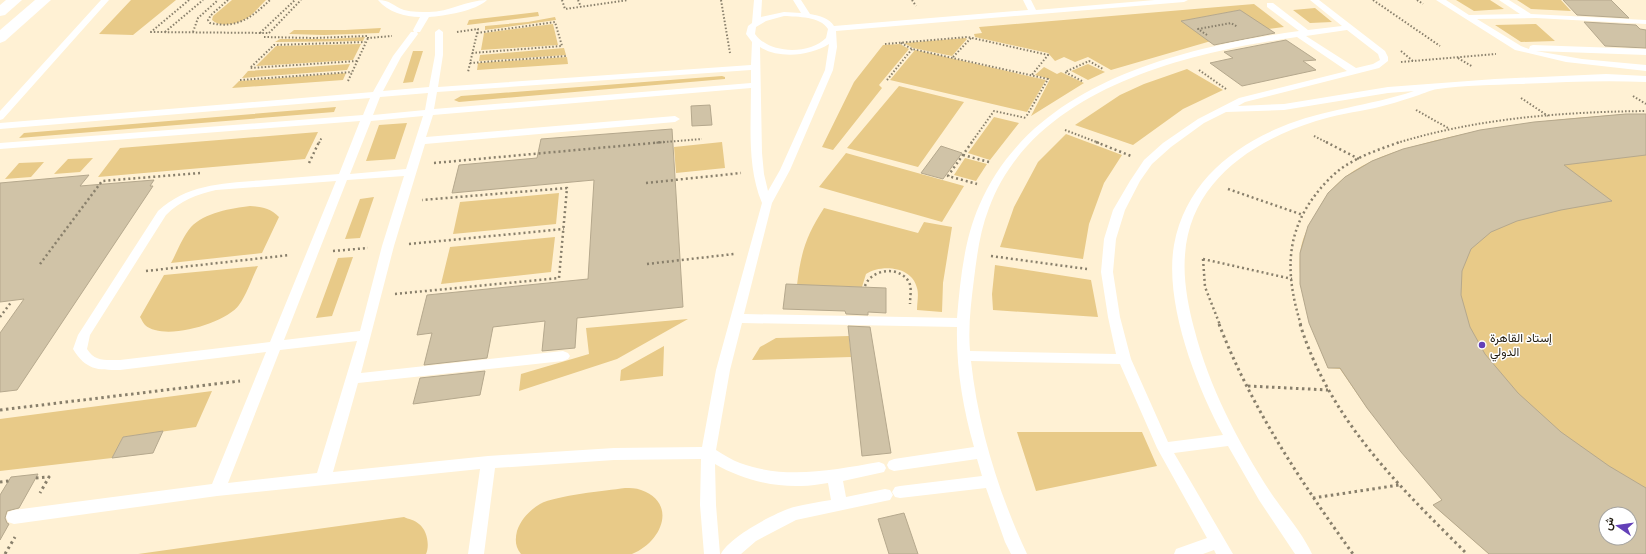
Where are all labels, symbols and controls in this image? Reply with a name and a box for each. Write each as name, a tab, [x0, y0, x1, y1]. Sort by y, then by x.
place label: إستاد القاهرة الدولي	[1490, 331, 1552, 362]
marker: إستاد القاهرة الدولي	[1477, 340, 1487, 350]
north arrow	[1598, 506, 1638, 546]
text: ش	[1601, 516, 1617, 532]

